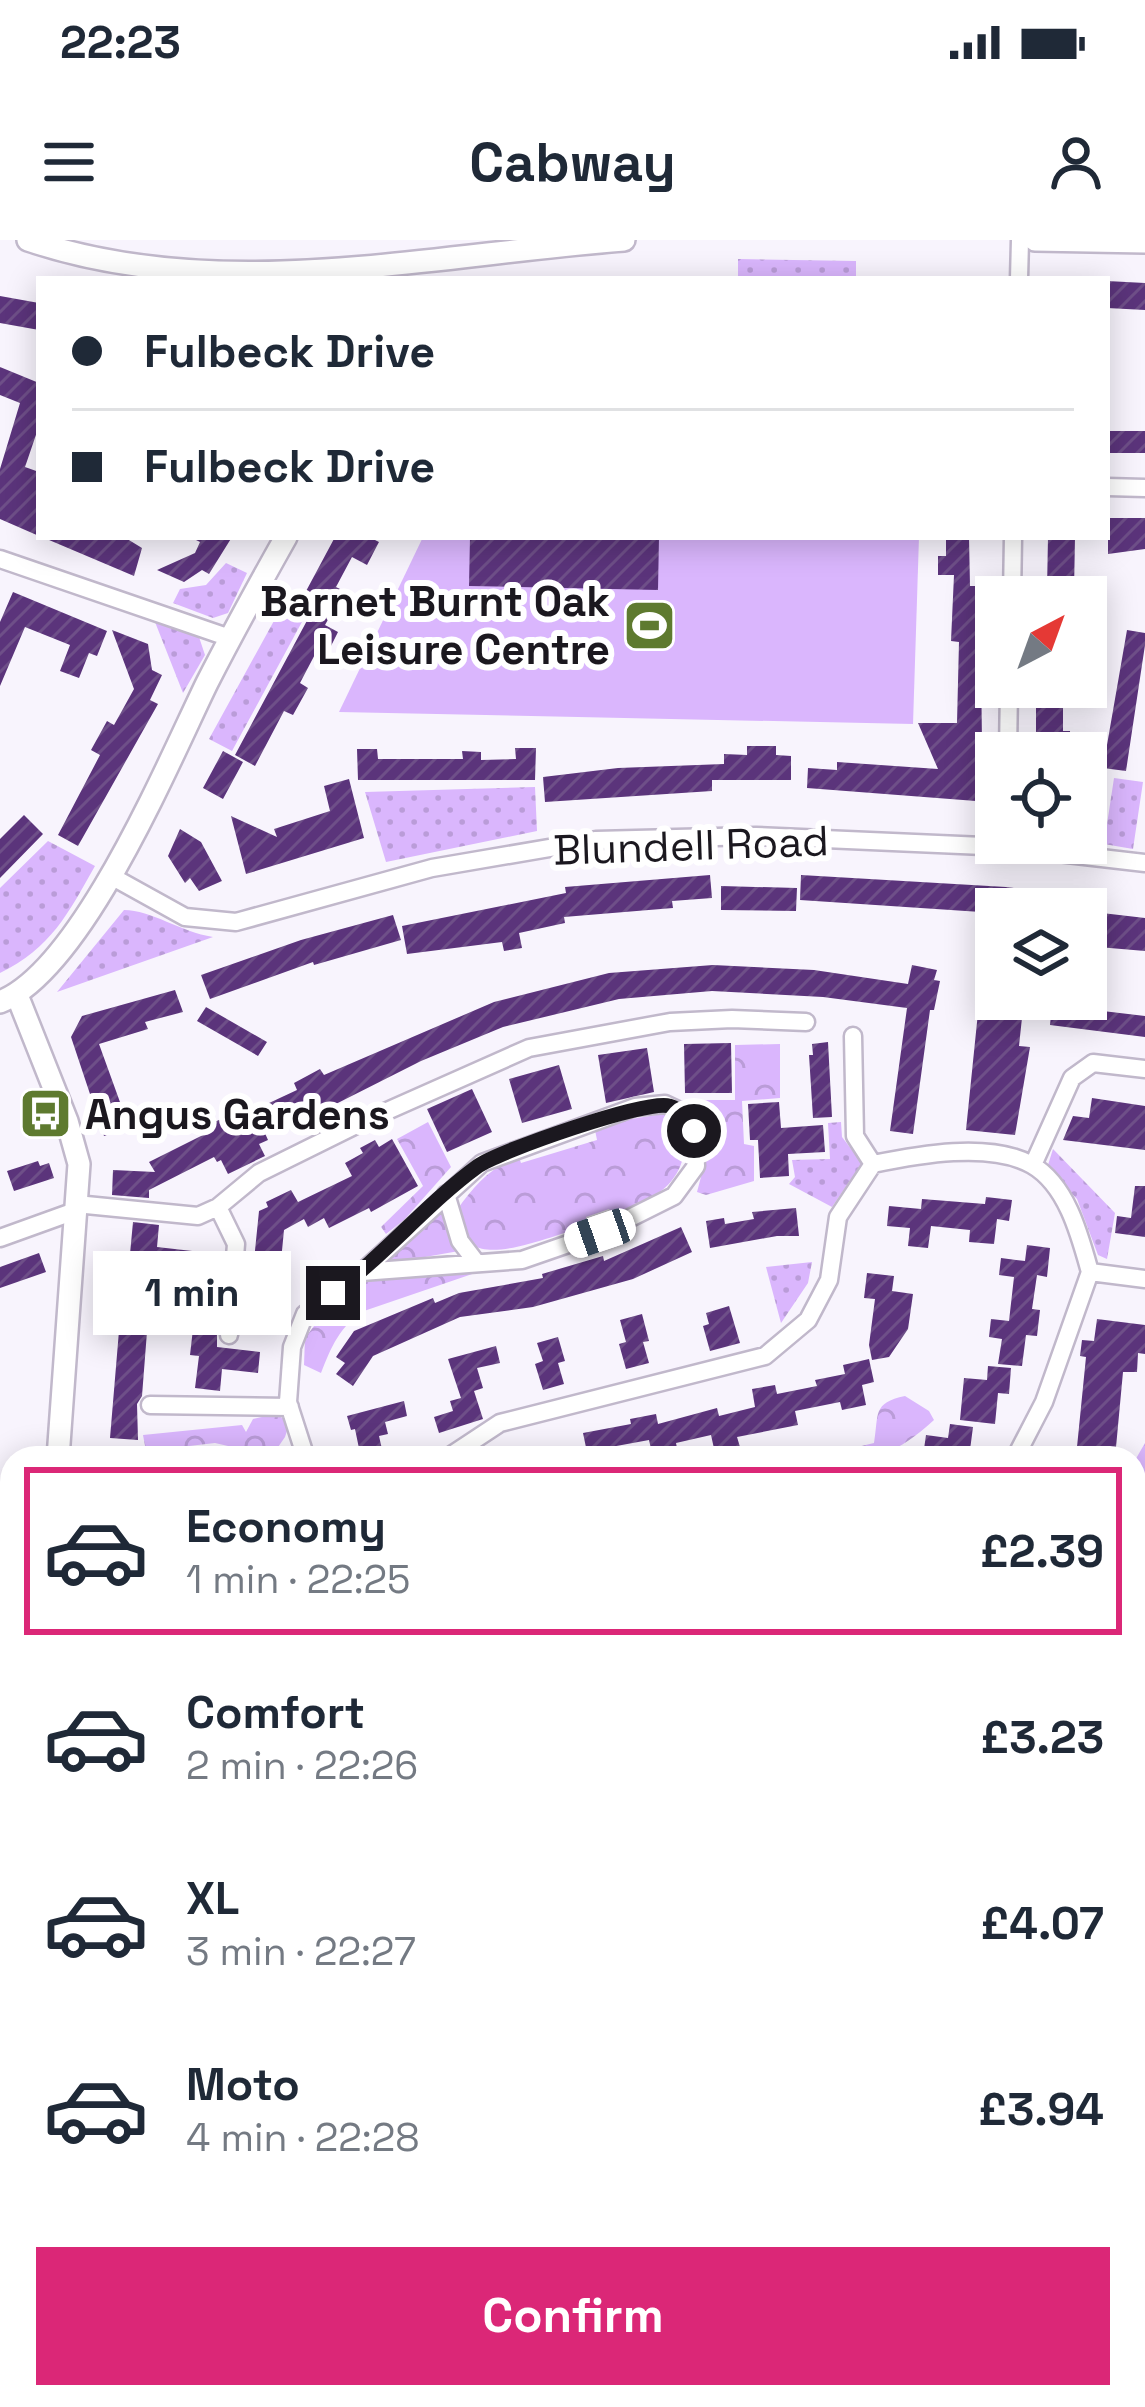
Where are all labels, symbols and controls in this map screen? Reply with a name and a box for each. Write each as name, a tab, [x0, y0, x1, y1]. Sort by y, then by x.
text: 22:23	[60, 14, 181, 71]
text: Cabway	[469, 128, 676, 197]
icon: menu	[36, 129, 102, 195]
icon: person	[1043, 129, 1109, 195]
text: Fulbeck Drive	[144, 323, 435, 380]
text: Fulbeck Drive	[144, 438, 435, 495]
place label: Barnet Burnt Oak Leisure Centre	[260, 575, 610, 676]
north arrow	[975, 576, 1107, 708]
map controls	[975, 576, 1107, 1020]
sports icon: Barnet Burnt Oak Leisure Centre	[621, 597, 677, 653]
button: locate	[975, 732, 1107, 864]
street label: Blundell Road	[552, 814, 830, 877]
button: layers	[975, 888, 1107, 1020]
bus stop icon: Angus Gardens	[18, 1086, 74, 1142]
place label: Angus Gardens	[85, 1088, 390, 1141]
route start	[667, 1104, 721, 1158]
car	[560, 1204, 640, 1262]
callout: 1 min	[93, 1251, 291, 1335]
route end	[306, 1266, 360, 1320]
text: 1 min	[144, 1268, 240, 1317]
icon: car	[42, 1497, 150, 1605]
text: Economy	[186, 1498, 386, 1555]
text: £2.39	[980, 1523, 1104, 1580]
text: 1 min · 22:25	[186, 1555, 410, 1604]
icon: car	[42, 1683, 150, 1791]
text: Comfort	[186, 1684, 365, 1741]
text: £3.23	[980, 1709, 1104, 1766]
text: 2 min · 22:26	[186, 1741, 418, 1790]
icon: car	[42, 1869, 150, 1977]
text: XL	[186, 1870, 239, 1927]
text: £4.07	[981, 1895, 1104, 1952]
text: 3 min · 22:27	[186, 1927, 416, 1976]
icon: car	[42, 2055, 150, 2163]
text: Moto	[186, 2056, 300, 2113]
text: £3.94	[978, 2081, 1104, 2138]
text: 4 min · 22:28	[186, 2113, 419, 2162]
button: Confirm	[36, 2247, 1110, 2385]

